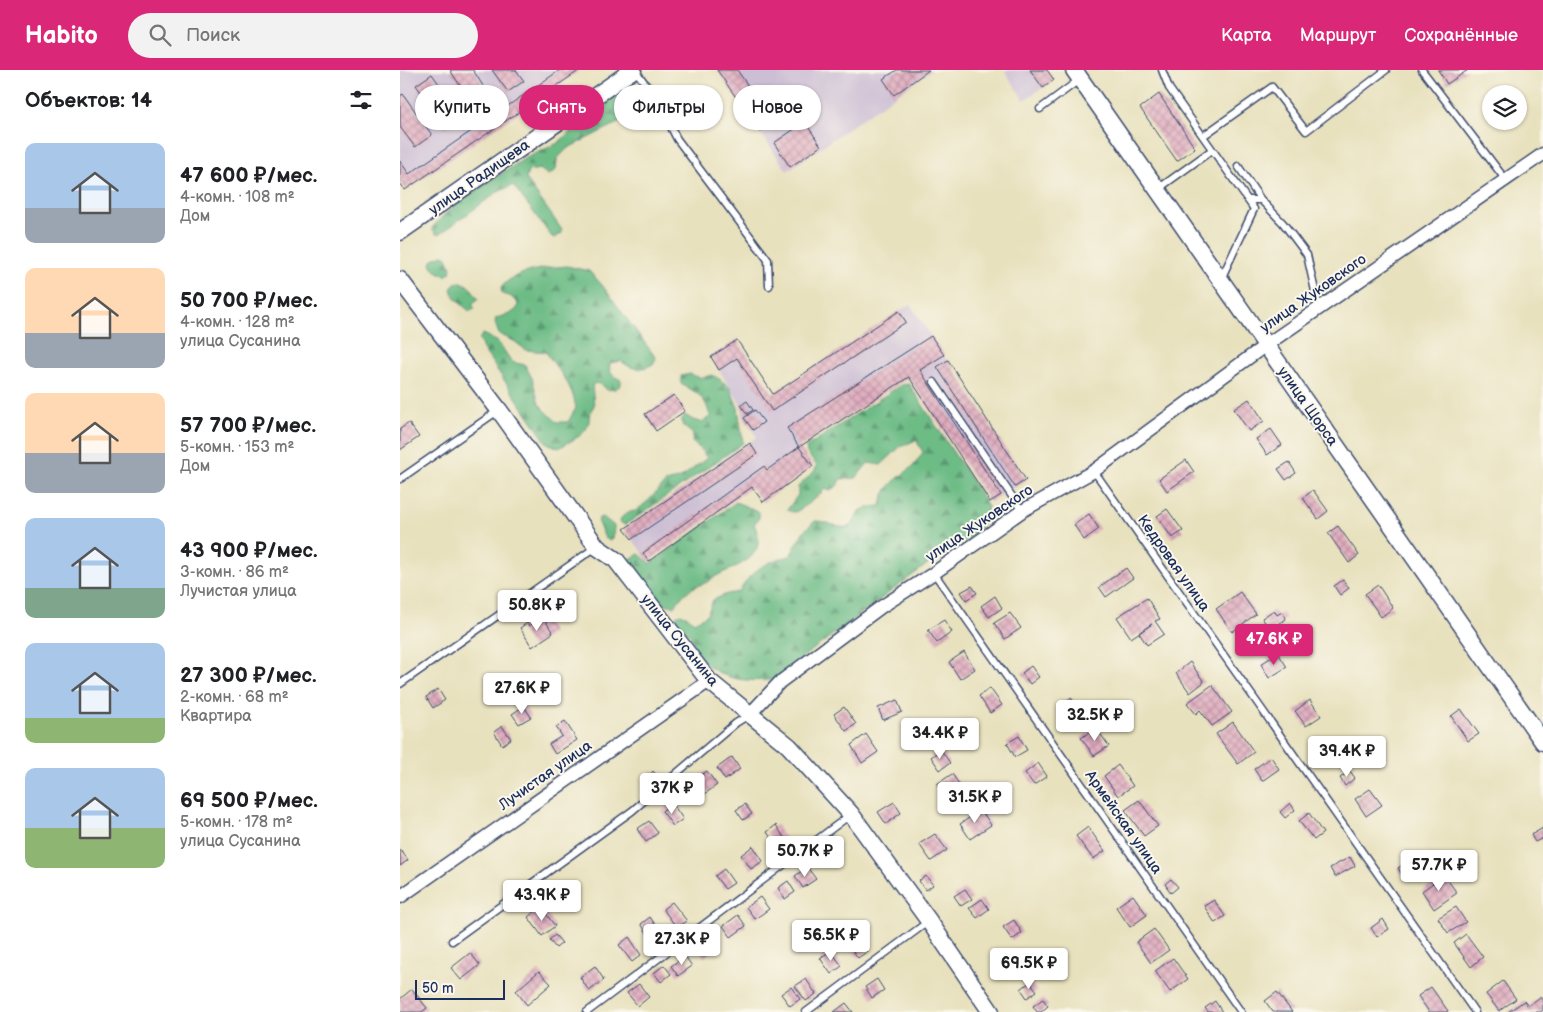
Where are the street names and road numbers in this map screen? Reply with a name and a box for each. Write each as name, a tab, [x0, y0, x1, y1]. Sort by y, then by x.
street label: улица Радищева	[425, 135, 533, 219]
street label: улица Жуковского	[1257, 250, 1370, 337]
street label: улица Щорса	[1273, 363, 1342, 450]
street label: улица Жуковского	[922, 480, 1037, 566]
street label: Кедровая улица	[1133, 511, 1214, 616]
street label: улица Сусанина	[637, 590, 723, 690]
street label: Лучистая улица	[494, 736, 596, 815]
street label: Армейская улица	[1080, 766, 1166, 878]

